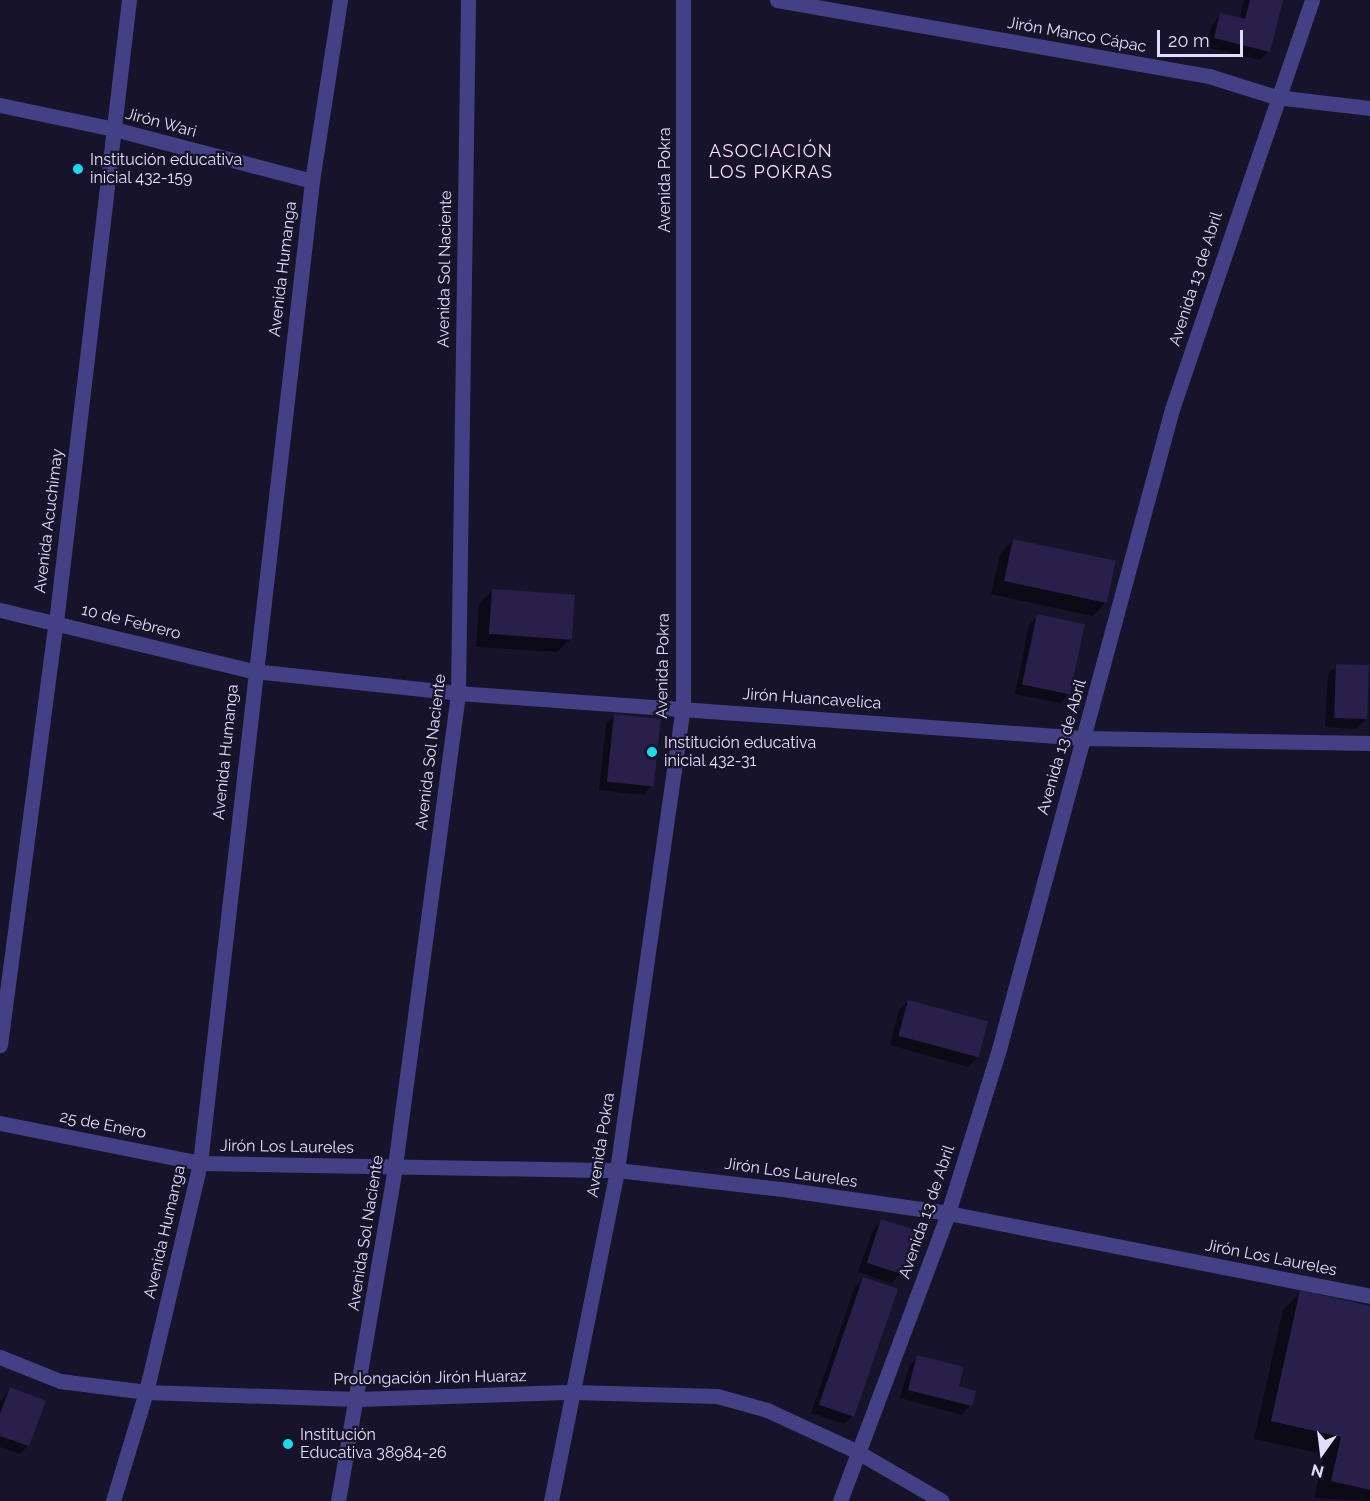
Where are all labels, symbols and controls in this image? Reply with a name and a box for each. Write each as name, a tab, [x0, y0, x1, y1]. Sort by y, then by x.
street label: Jirón Manco Cápac	[1006, 13, 1148, 57]
scale bar	[1160, 18, 1246, 56]
text: 20 m	[1168, 30, 1210, 51]
street label: Jirón Wari	[123, 104, 199, 142]
street label: Avenida Pokra	[655, 127, 675, 233]
district label: ASOCIACIÓN LOS POKRAS	[709, 141, 833, 184]
place label: Institución educativa inicial 432-159	[90, 150, 242, 188]
marker: Institución educativa inicial 432-159	[71, 162, 85, 176]
street label: Avenida Sol Naciente	[434, 190, 456, 348]
street label: Avenida Humanga	[265, 200, 301, 338]
street label: Avenida 13 de Abril	[1165, 209, 1227, 349]
street label: Avenida Acuchimay	[31, 447, 67, 595]
street label: 10 de Febrero	[79, 600, 183, 644]
street label: Avenida Pokra	[652, 613, 674, 719]
street label: Avenida Sol Naciente	[412, 673, 450, 831]
street label: Avenida 13 de Abril	[1033, 677, 1091, 817]
street label: Avenida Humanga	[209, 683, 243, 821]
street label: Jirón Huancavelica	[742, 685, 882, 713]
place label: Institución educativa inicial 432-31	[664, 733, 816, 771]
marker: Institución educativa inicial 432-31	[645, 745, 659, 759]
street label: Avenida Pokra	[583, 1091, 619, 1199]
street label: 25 de Enero	[58, 1107, 148, 1143]
street label: Jirón Los Laureles	[220, 1136, 354, 1158]
street label: Avenida 13 de Abril	[895, 1142, 959, 1282]
street label: Avenida Sol Naciente	[344, 1154, 388, 1312]
street label: Jirón Los Laureles	[723, 1154, 859, 1192]
street label: Avenida Humanga	[140, 1164, 190, 1300]
street label: Jirón Los Laureles	[1204, 1236, 1338, 1280]
street label: Prolongación Jirón Huaraz	[333, 1367, 527, 1389]
north arrow	[1292, 1423, 1352, 1483]
place label: Institución Educativa 38984-26	[300, 1425, 447, 1463]
marker: Institución Educativa 38984-26	[281, 1437, 295, 1451]
text: N	[1309, 1460, 1326, 1482]

